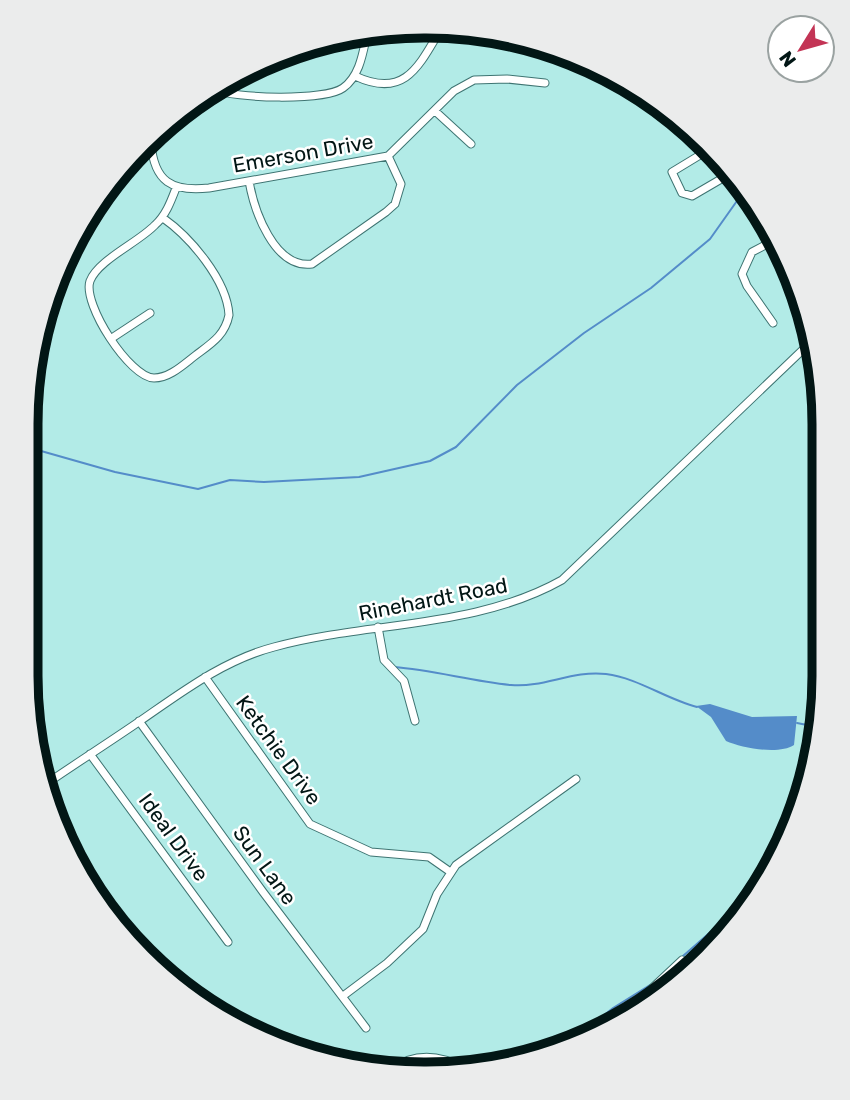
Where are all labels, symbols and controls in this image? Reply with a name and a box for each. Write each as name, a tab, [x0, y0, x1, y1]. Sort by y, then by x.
north arrow	[766, 14, 836, 84]
text: N	[775, 47, 801, 71]
street label: Emerson Drive	[231, 128, 375, 178]
street label: Rinehardt Road	[356, 572, 510, 626]
street label: Ketchie Drive	[231, 691, 327, 809]
street label: Ideal Drive	[134, 788, 214, 886]
street label: Sun Lane	[228, 821, 302, 909]

